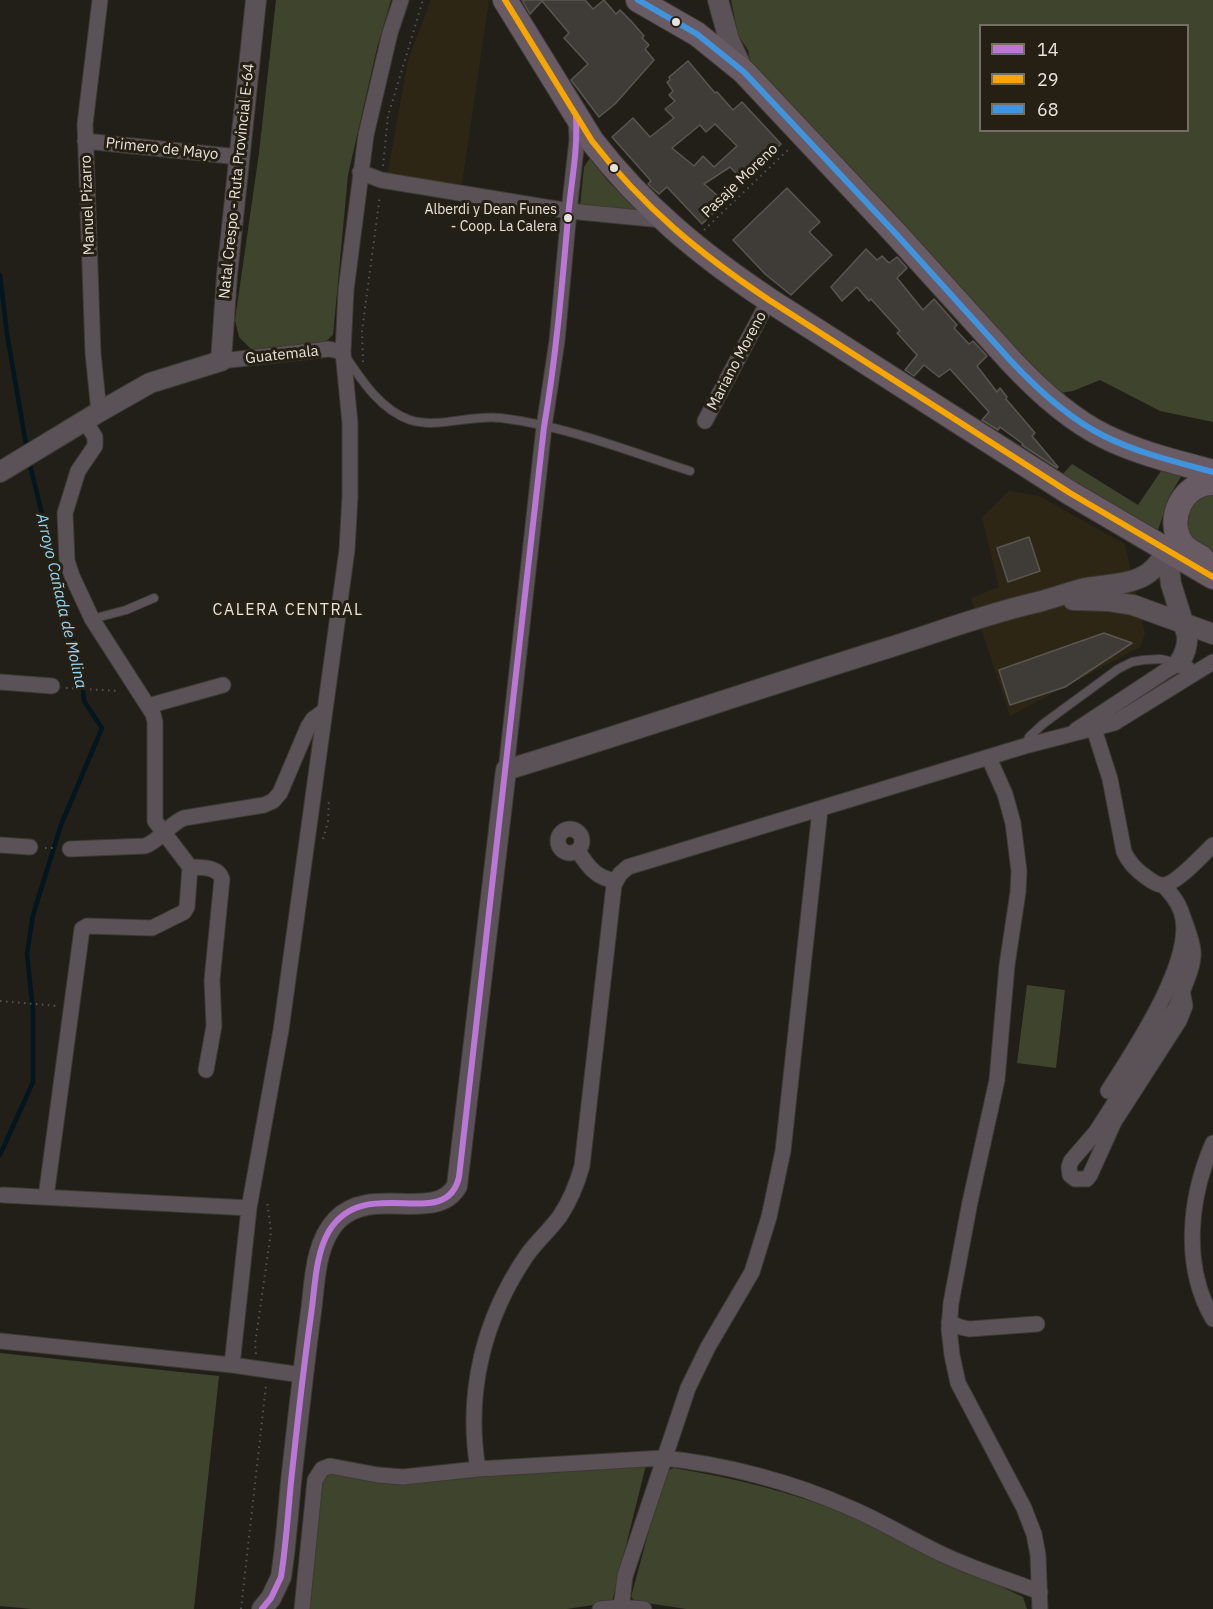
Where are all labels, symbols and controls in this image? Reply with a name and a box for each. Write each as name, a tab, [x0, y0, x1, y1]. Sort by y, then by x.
unlabelled marker	[670, 16, 682, 28]
legend	[979, 24, 1189, 132]
text: 14	[1037, 38, 1059, 61]
street label: Natal Crespo - Ruta Provincial E-64	[216, 62, 258, 300]
text: 29	[1037, 68, 1059, 91]
text: 68	[1037, 98, 1059, 121]
street label: Primero de Mayo	[105, 134, 219, 164]
street label: Pasaje Moreno	[698, 140, 782, 222]
street label: Manuel Pizarro	[77, 155, 99, 255]
unlabelled marker	[608, 162, 620, 174]
place label: Alberdi y Dean Funes - Coop. La Calera	[424, 202, 557, 234]
marker: Alberdi y Dean Funes - Coop. La Calera	[562, 212, 574, 224]
street label: Mariano Moreno	[703, 309, 771, 413]
street label: Guatemala	[244, 342, 320, 368]
water label: Arroyo Cañada de Molina	[31, 512, 91, 690]
district label: CALERA CENTRAL	[212, 600, 364, 620]

